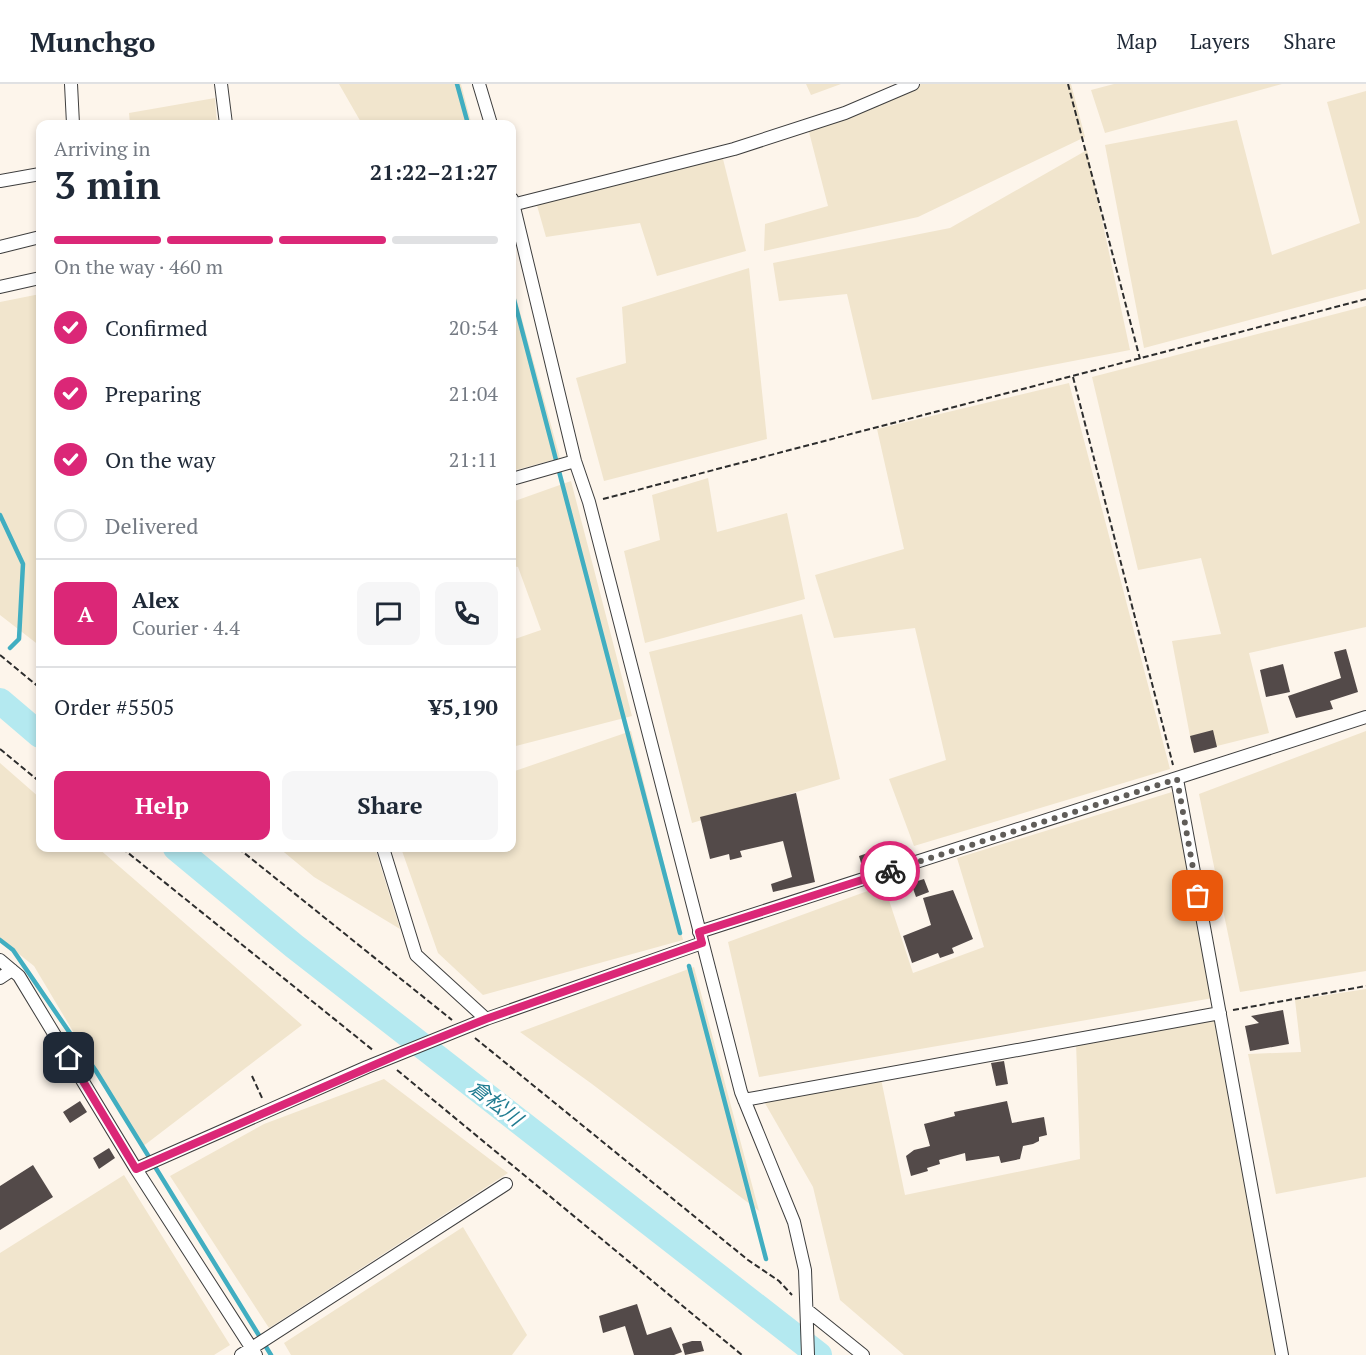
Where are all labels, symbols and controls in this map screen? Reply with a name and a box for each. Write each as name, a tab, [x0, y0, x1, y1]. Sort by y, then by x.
text: Munchgo	[30, 23, 155, 60]
text: Map	[1116, 27, 1157, 55]
text: Layers	[1190, 27, 1250, 55]
text: Share	[1283, 27, 1336, 55]
text: Arriving in	[54, 135, 150, 162]
text: 21:22–21:27	[370, 157, 498, 186]
text: 3 min	[54, 158, 161, 210]
text: On the way · 460 m	[54, 253, 223, 280]
icon: check	[54, 311, 87, 344]
text: Confirmed	[105, 313, 208, 342]
text: 20:54	[449, 314, 498, 341]
icon: check	[54, 377, 87, 410]
text: Preparing	[105, 379, 201, 408]
text: 21:04	[449, 380, 498, 407]
icon: check	[54, 443, 87, 476]
text: On the way	[105, 445, 215, 474]
text: 21:11	[449, 446, 498, 473]
text: Delivered	[105, 511, 198, 540]
button: chat	[357, 582, 420, 645]
button: phone	[435, 582, 498, 645]
text: Alex	[132, 585, 179, 614]
text: A	[77, 599, 94, 628]
text: Courier · 4.4	[132, 614, 240, 641]
text: Order #5505	[54, 692, 174, 721]
text: ¥5,190	[429, 692, 498, 721]
button: Help	[54, 771, 270, 840]
button: Share	[282, 771, 498, 840]
courier	[860, 841, 920, 901]
icon: bike	[874, 855, 907, 888]
pin	[1172, 870, 1223, 921]
icon: bag	[1181, 879, 1214, 912]
pin	[43, 1032, 94, 1083]
icon: home	[52, 1041, 85, 1074]
water label: 倉松川	[464, 1073, 530, 1133]

